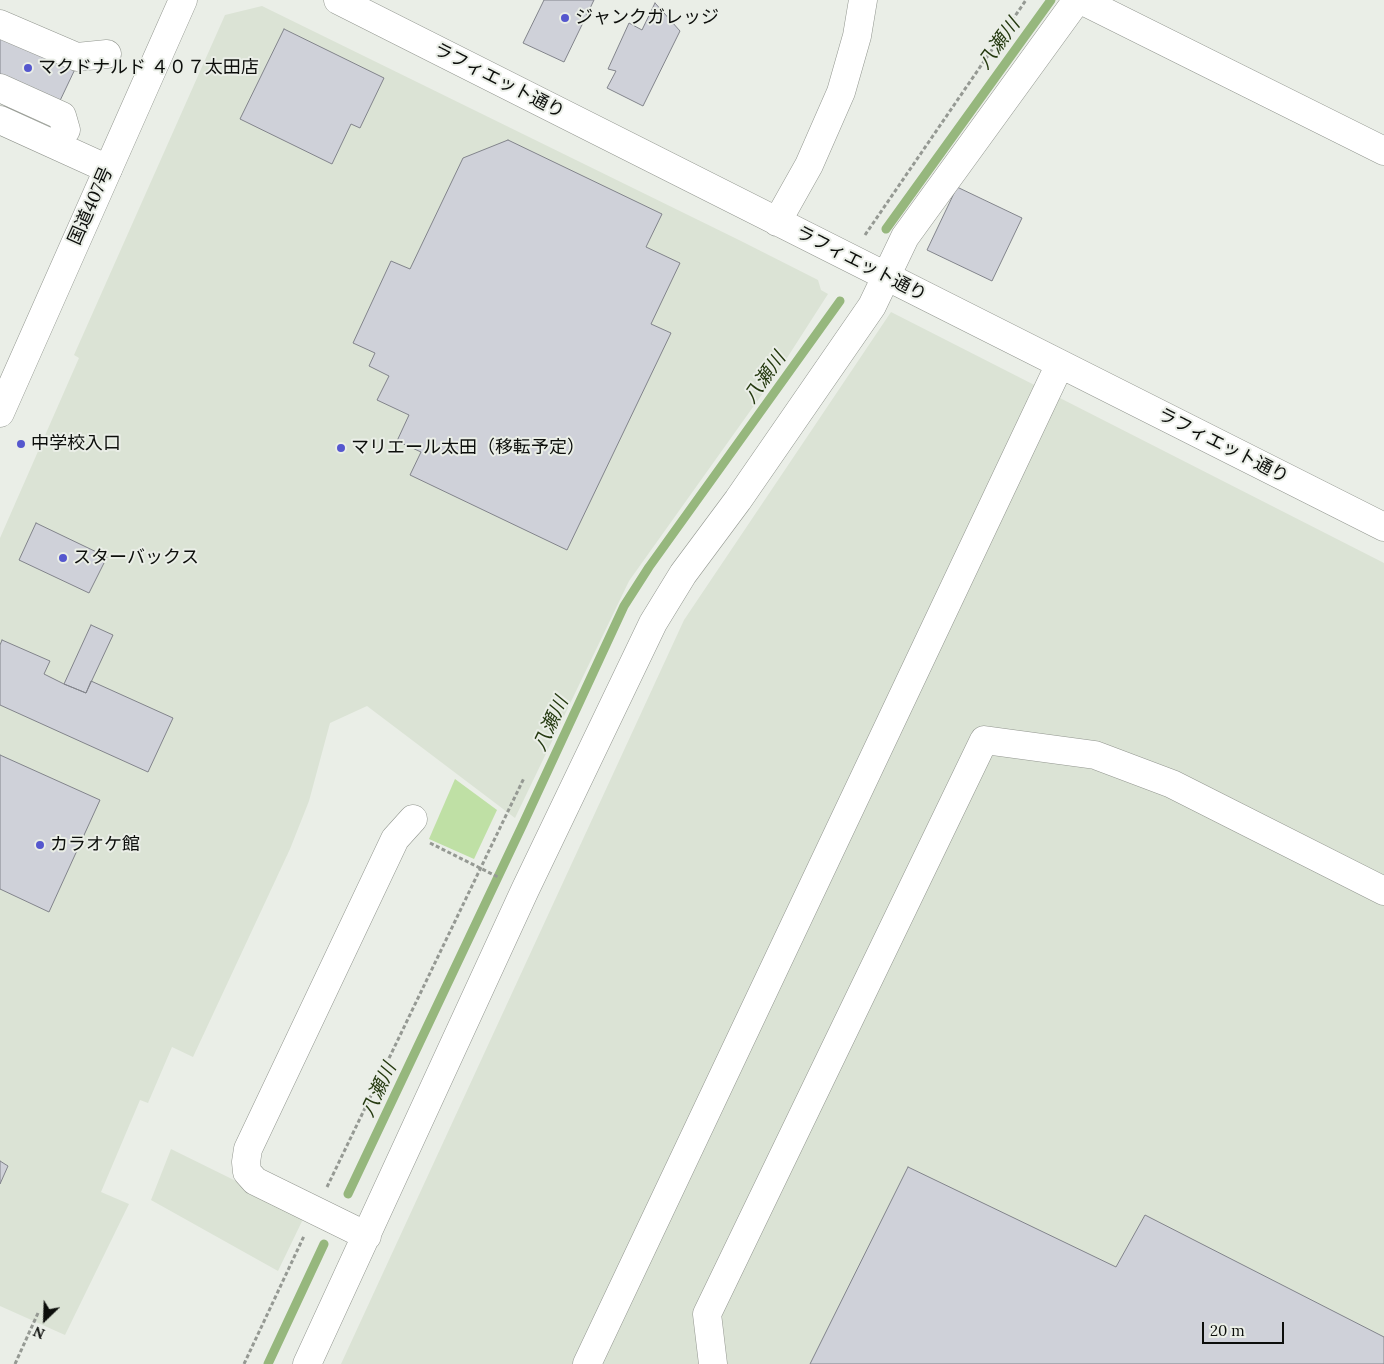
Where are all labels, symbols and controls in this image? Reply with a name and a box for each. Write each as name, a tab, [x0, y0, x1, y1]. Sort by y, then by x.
place label: ジャンクガレッジ	[575, 7, 719, 29]
marker: ジャンクガレッジ	[559, 12, 571, 24]
water label: 八瀬川	[973, 14, 1025, 74]
street label: ラフィエット通り	[430, 39, 568, 123]
place label: マクドナルド ４０７太田店	[38, 57, 259, 79]
marker: マクドナルド ４０７太田店	[22, 62, 34, 74]
street label: 国道407号	[64, 164, 118, 248]
street label: ラフィエット通り	[792, 222, 930, 306]
water label: 八瀬川	[739, 348, 791, 408]
street label: ラフィエット通り	[1154, 404, 1292, 488]
place label: 中学校入口	[31, 433, 121, 455]
place label: マリエール太田（移転予定）	[351, 437, 585, 459]
marker: 中学校入口	[15, 438, 27, 450]
marker: マリエール太田（移転予定）	[335, 442, 347, 454]
place label: スターバックス	[73, 547, 199, 569]
marker: スターバックス	[57, 552, 69, 564]
water label: 八瀬川	[529, 693, 573, 755]
place label: カラオケ館	[50, 834, 140, 856]
marker: カラオケ館	[34, 839, 46, 851]
water label: 八瀬川	[357, 1059, 401, 1121]
north arrow	[20, 1294, 70, 1344]
scale bar	[1204, 1312, 1286, 1344]
text: 20 m	[1210, 1321, 1245, 1340]
text: N	[30, 1322, 48, 1343]

